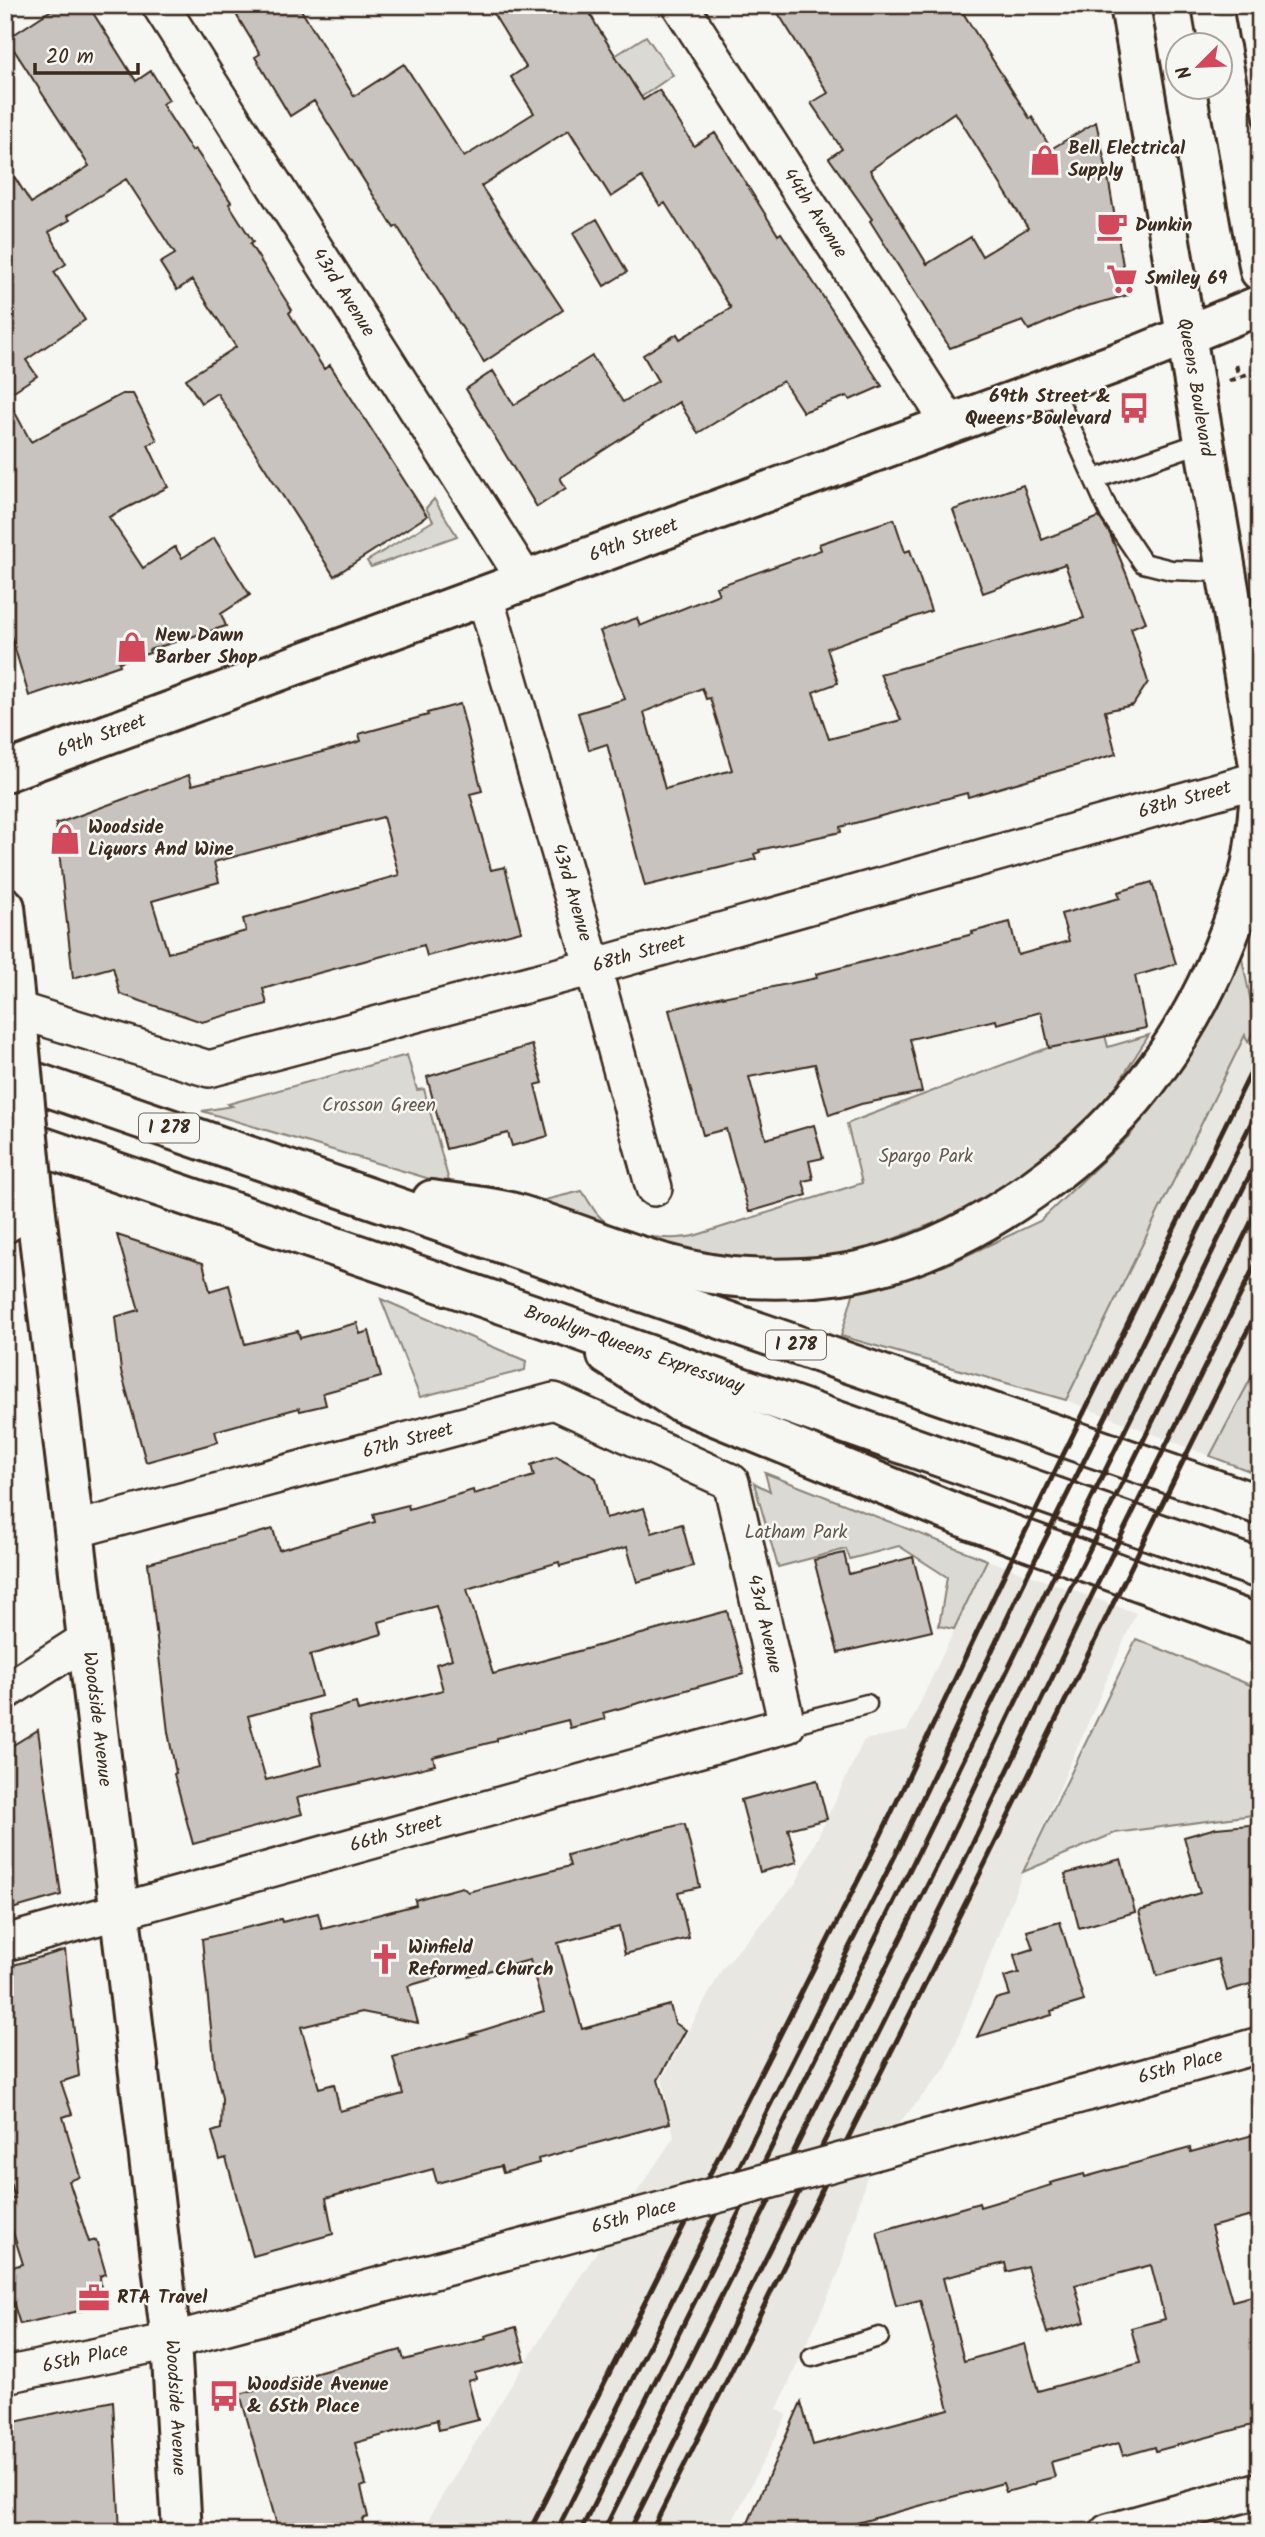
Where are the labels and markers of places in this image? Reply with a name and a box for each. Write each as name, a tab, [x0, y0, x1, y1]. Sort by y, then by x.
place label: Bell Electrical Supply	[1068, 134, 1186, 186]
shop icon: Bell Electrical Supply	[1028, 143, 1062, 177]
cafe icon: Dunkin	[1095, 209, 1129, 243]
place label: Dunkin	[1135, 211, 1192, 241]
supermarket icon: Smiley 69	[1105, 262, 1139, 296]
place label: Smiley 69	[1145, 264, 1228, 294]
place label: 69th Street & Queens Boulevard	[965, 382, 1112, 434]
bus stop icon: 69th Street & Queens Boulevard	[1117, 391, 1151, 425]
place label: New Dawn Barber Shop	[155, 621, 258, 673]
shop icon: New Dawn Barber Shop	[115, 630, 149, 664]
place label: Woodside Liquors And Wine	[88, 813, 234, 865]
shop icon: Woodside Liquors And Wine	[48, 822, 82, 856]
place label: Winfield Reformed Church	[408, 1933, 554, 1985]
church icon: Winfield Reformed Church	[368, 1942, 402, 1976]
office icon: RTA Travel	[77, 2281, 111, 2315]
place label: RTA Travel	[117, 2283, 208, 2313]
place label: Woodside Avenue & 65th Place	[247, 2370, 388, 2422]
bus stop icon: Woodside Avenue & 65th Place	[207, 2379, 241, 2413]

